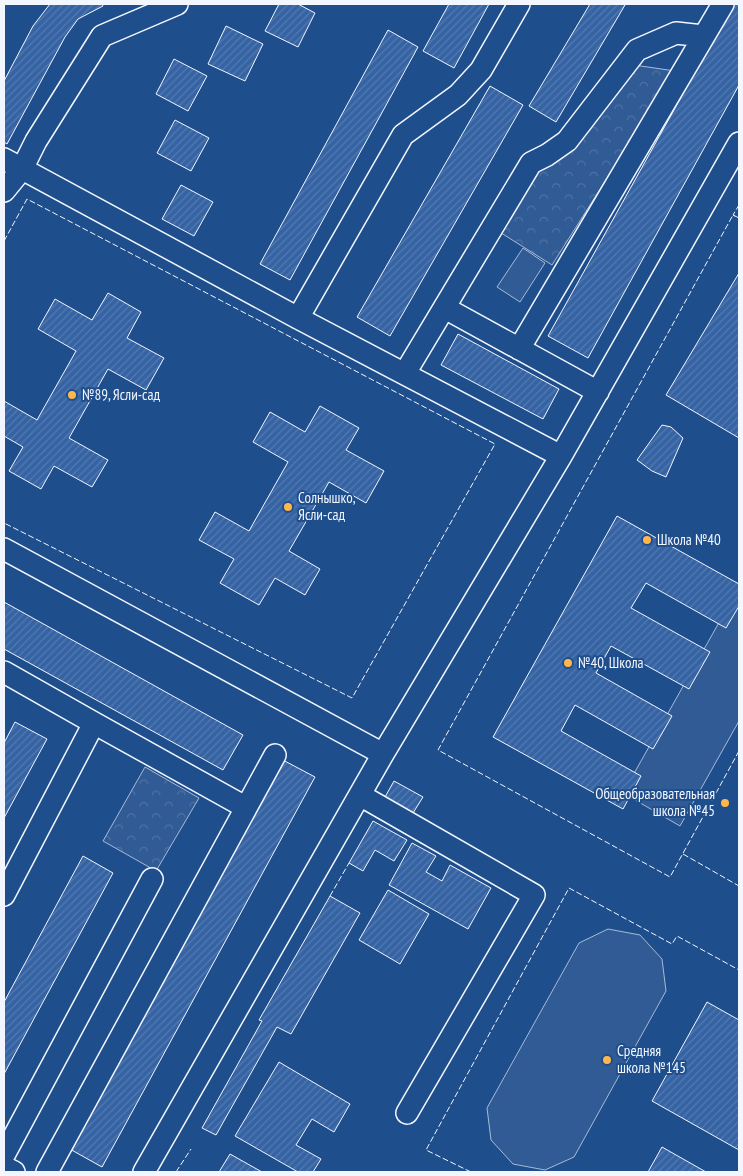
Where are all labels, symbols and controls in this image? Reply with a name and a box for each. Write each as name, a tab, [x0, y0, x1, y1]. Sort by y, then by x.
place label: №89, Ясли-сад	[82, 385, 160, 404]
marker: №89, Ясли-сад	[66, 389, 78, 401]
place label: Солнышко, Ясли-сад	[298, 488, 356, 524]
marker: Солнышко, Ясли-сад	[282, 501, 294, 513]
place label: Школа №40	[657, 530, 721, 549]
marker: Школа №40	[641, 534, 653, 546]
place label: №40, Школа	[578, 653, 644, 672]
marker: №40, Школа	[562, 657, 574, 669]
place label: Общеобразовательная школа №45	[595, 784, 715, 820]
marker: Общеобразовательная школа №45	[719, 797, 731, 809]
place label: Средняя школа №145	[617, 1041, 686, 1077]
marker: Средняя школа №145	[601, 1054, 613, 1066]

